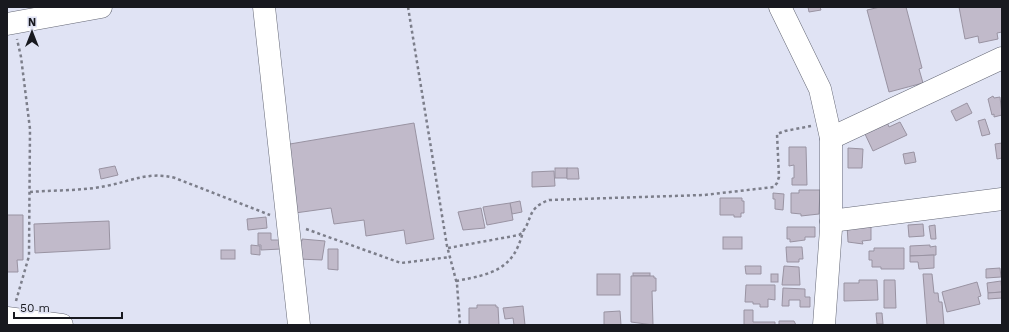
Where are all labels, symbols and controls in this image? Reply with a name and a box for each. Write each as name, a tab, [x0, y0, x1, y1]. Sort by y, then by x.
north arrow	[12, 12, 52, 52]
text: N	[28, 16, 36, 29]
scale bar	[14, 294, 122, 320]
text: 50 m	[20, 301, 50, 315]

